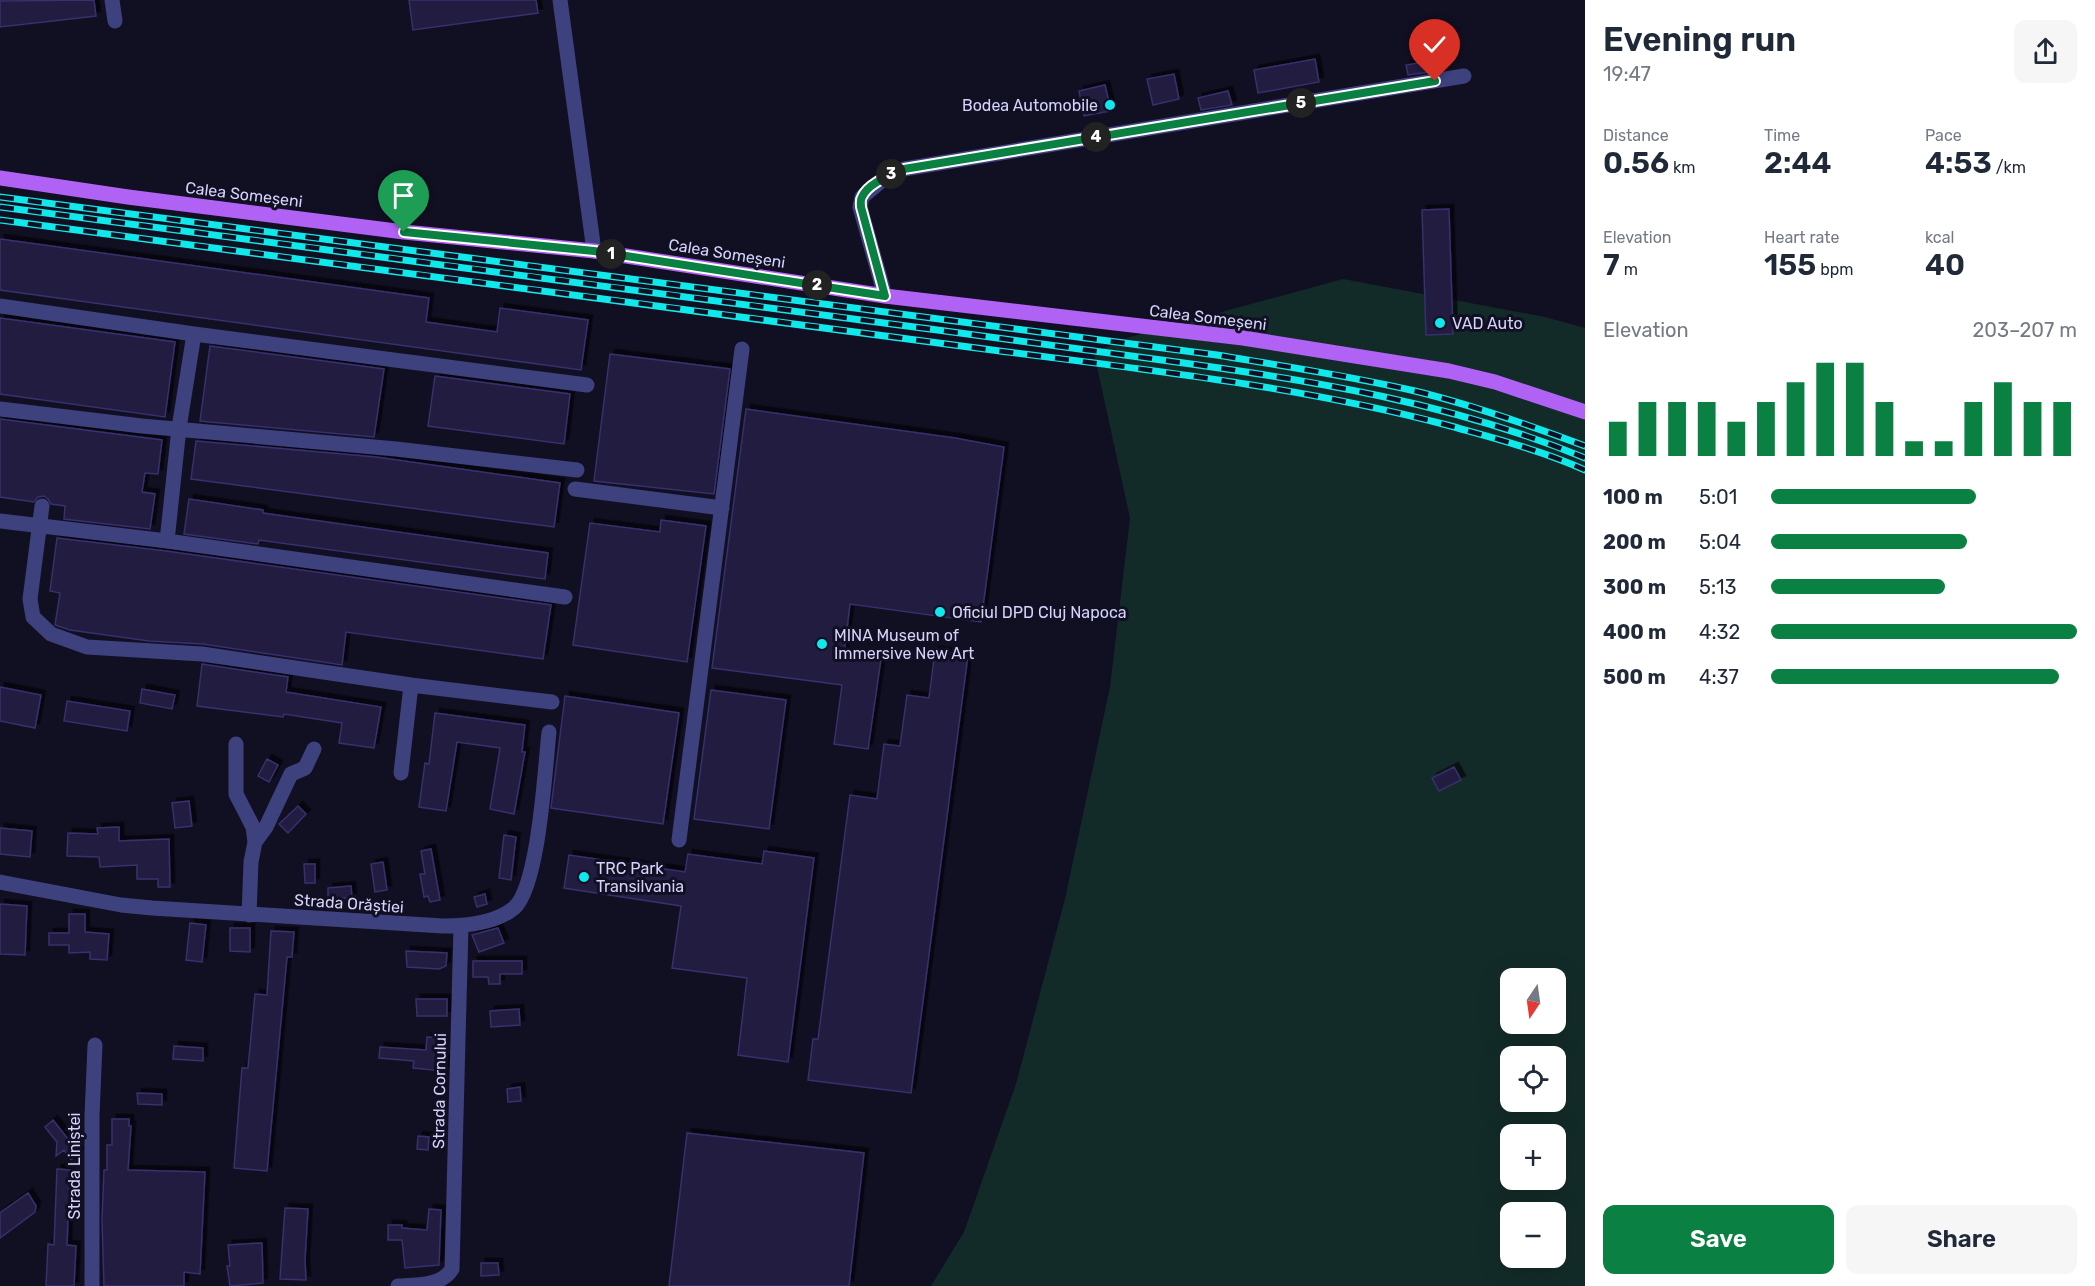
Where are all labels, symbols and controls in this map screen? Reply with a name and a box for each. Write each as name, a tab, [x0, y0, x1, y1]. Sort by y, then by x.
pin	[1409, 19, 1460, 81]
text: Evening run	[1603, 20, 1796, 59]
button: share	[2014, 20, 2077, 83]
icon: check	[1418, 28, 1451, 61]
text: 19:47	[1603, 62, 1651, 86]
pin: 5	[1286, 88, 1316, 118]
text: 5	[1296, 93, 1306, 112]
place label: Bodea Automobile	[962, 96, 1098, 115]
marker: Bodea Automobile	[1103, 98, 1117, 112]
pin: 4	[1081, 122, 1111, 152]
text: Distance	[1603, 126, 1669, 145]
text: Time	[1764, 126, 1800, 145]
text: Pace	[1925, 126, 1962, 145]
text: 4	[1091, 127, 1101, 146]
text: 0.56	[1603, 145, 1669, 181]
text: 2:44	[1764, 145, 1832, 181]
text: 4:53	[1925, 145, 1992, 181]
text: km	[1669, 158, 1696, 177]
text: /km	[1992, 158, 2026, 177]
pin: 3	[876, 159, 906, 189]
text: 3	[886, 164, 896, 183]
pin	[378, 170, 429, 232]
street label: Calea Someșeni	[184, 178, 304, 211]
icon: arrive	[387, 179, 420, 212]
text: Elevation	[1603, 228, 1672, 247]
text: Heart rate	[1764, 228, 1839, 247]
text: kcal	[1925, 228, 1954, 247]
street label: Calea Someșeni	[667, 235, 787, 272]
pin: 1	[596, 239, 626, 269]
text: 1	[607, 244, 615, 263]
text: 7	[1603, 247, 1620, 283]
text: 155	[1764, 247, 1816, 283]
text: 40	[1925, 247, 1965, 283]
text: m	[1620, 260, 1638, 279]
text: bpm	[1816, 260, 1854, 279]
pin: 2	[802, 270, 832, 300]
text: 2	[812, 275, 822, 294]
street label: Calea Someșeni	[1148, 301, 1268, 334]
place label: VAD Auto	[1452, 314, 1523, 333]
marker: VAD Auto	[1433, 316, 1447, 330]
text: Elevation	[1603, 318, 1689, 342]
text: 203–207 m	[1972, 318, 2077, 342]
text: 100 m	[1603, 485, 1663, 509]
text: 5:01	[1699, 485, 1737, 509]
text: 200 m	[1603, 530, 1666, 554]
text: 5:04	[1699, 530, 1741, 554]
text: 300 m	[1603, 575, 1666, 599]
text: 5:13	[1699, 575, 1737, 599]
place label: Oficiul DPD Cluj Napoca	[952, 603, 1127, 622]
marker: Oficiul DPD Cluj Napoca	[933, 605, 947, 619]
text: 400 m	[1603, 620, 1666, 644]
text: 4:32	[1699, 620, 1740, 644]
place label: MINA Museum of Immersive New Art	[834, 626, 974, 663]
marker: MINA Museum of Immersive New Art	[815, 637, 829, 651]
text: 500 m	[1603, 665, 1666, 689]
text: 4:37	[1699, 665, 1739, 689]
place label: TRC Park Transilvania	[596, 859, 684, 896]
marker: TRC Park Transilvania	[577, 870, 591, 884]
street label: Strada Orăștiei	[293, 890, 404, 917]
north arrow	[1500, 968, 1566, 1034]
map controls	[1500, 968, 1566, 1268]
street label: Strada Cornului	[429, 1033, 450, 1149]
button: locate	[1500, 1046, 1566, 1112]
street label: Strada Liniștei	[65, 1113, 84, 1219]
button: +	[1500, 1124, 1566, 1190]
button: −	[1500, 1202, 1566, 1268]
button: Save	[1603, 1205, 1834, 1274]
button: Share	[1846, 1205, 2077, 1274]

